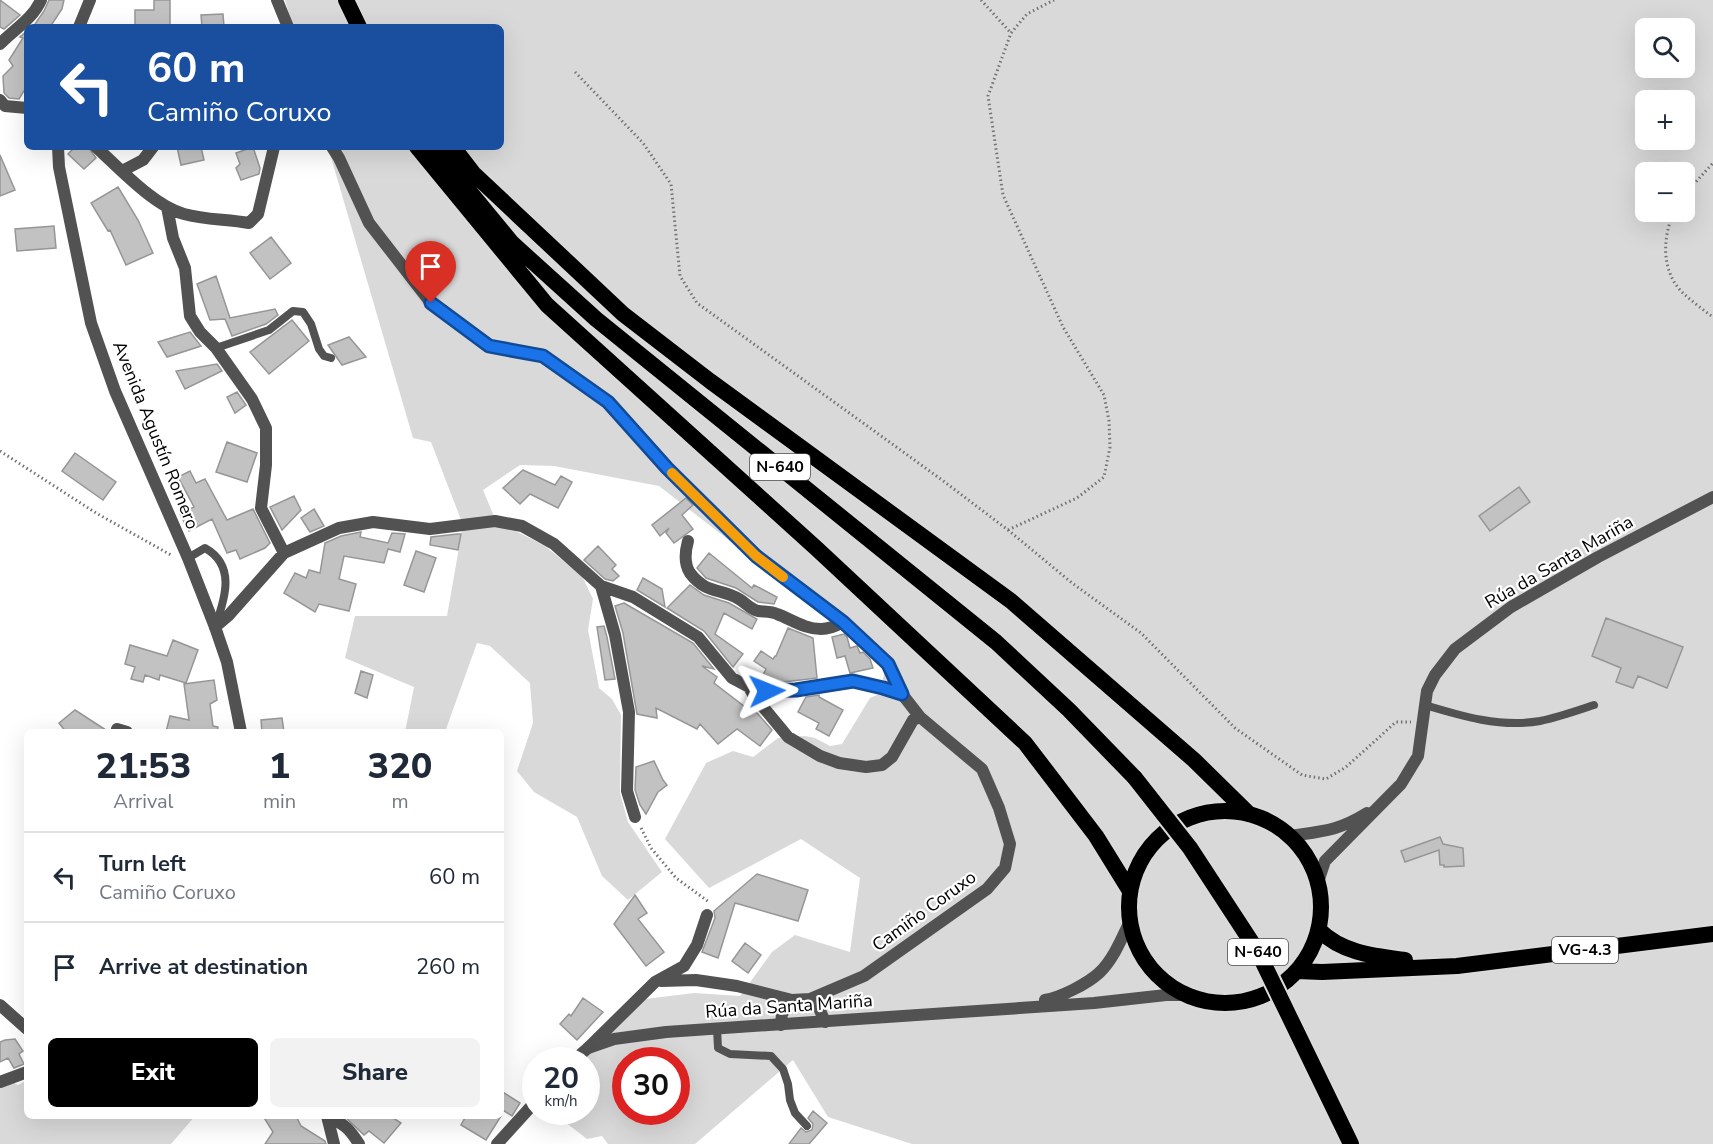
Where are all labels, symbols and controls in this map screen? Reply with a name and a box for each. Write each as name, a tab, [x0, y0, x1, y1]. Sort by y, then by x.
map controls	[1635, 18, 1695, 222]
button: search	[1635, 18, 1695, 78]
text: 60 m	[147, 40, 246, 97]
icon: left	[48, 48, 126, 126]
button: +	[1635, 90, 1695, 150]
text: Camiño Coruxo	[147, 94, 332, 131]
button: −	[1635, 162, 1695, 222]
pin	[405, 241, 456, 303]
icon: arrive	[414, 250, 447, 283]
street label: Avenida Agustín Romero	[107, 337, 205, 533]
road number: N-640	[750, 454, 810, 480]
street label: Rúa da Santa Mariña	[1480, 510, 1638, 614]
position arrow	[735, 659, 799, 723]
text: 21:53	[96, 742, 191, 791]
text: 1	[269, 742, 290, 791]
text: 320	[368, 742, 432, 791]
text: Arrival	[113, 788, 174, 815]
text: min	[263, 788, 296, 815]
text: m	[391, 788, 409, 815]
text: Turn left	[99, 849, 186, 879]
icon: left	[48, 861, 81, 894]
text: 60 m	[429, 862, 480, 892]
street label: Camiño Coruxo	[867, 865, 981, 957]
text: Camiño Coruxo	[99, 879, 236, 906]
road number: VG-4.3	[1552, 937, 1618, 963]
road number: N-640	[1228, 939, 1288, 965]
icon: arrive	[48, 951, 81, 984]
text: Arrive at destination	[99, 952, 308, 982]
text: 260 m	[416, 952, 480, 982]
street label: Rúa da Santa Mariña	[705, 988, 873, 1024]
button: Exit	[48, 1038, 258, 1107]
button: Share	[270, 1038, 480, 1107]
speed limit sign: 30	[612, 1047, 690, 1125]
text: 20	[543, 1058, 579, 1099]
text: km/h	[544, 1091, 578, 1111]

